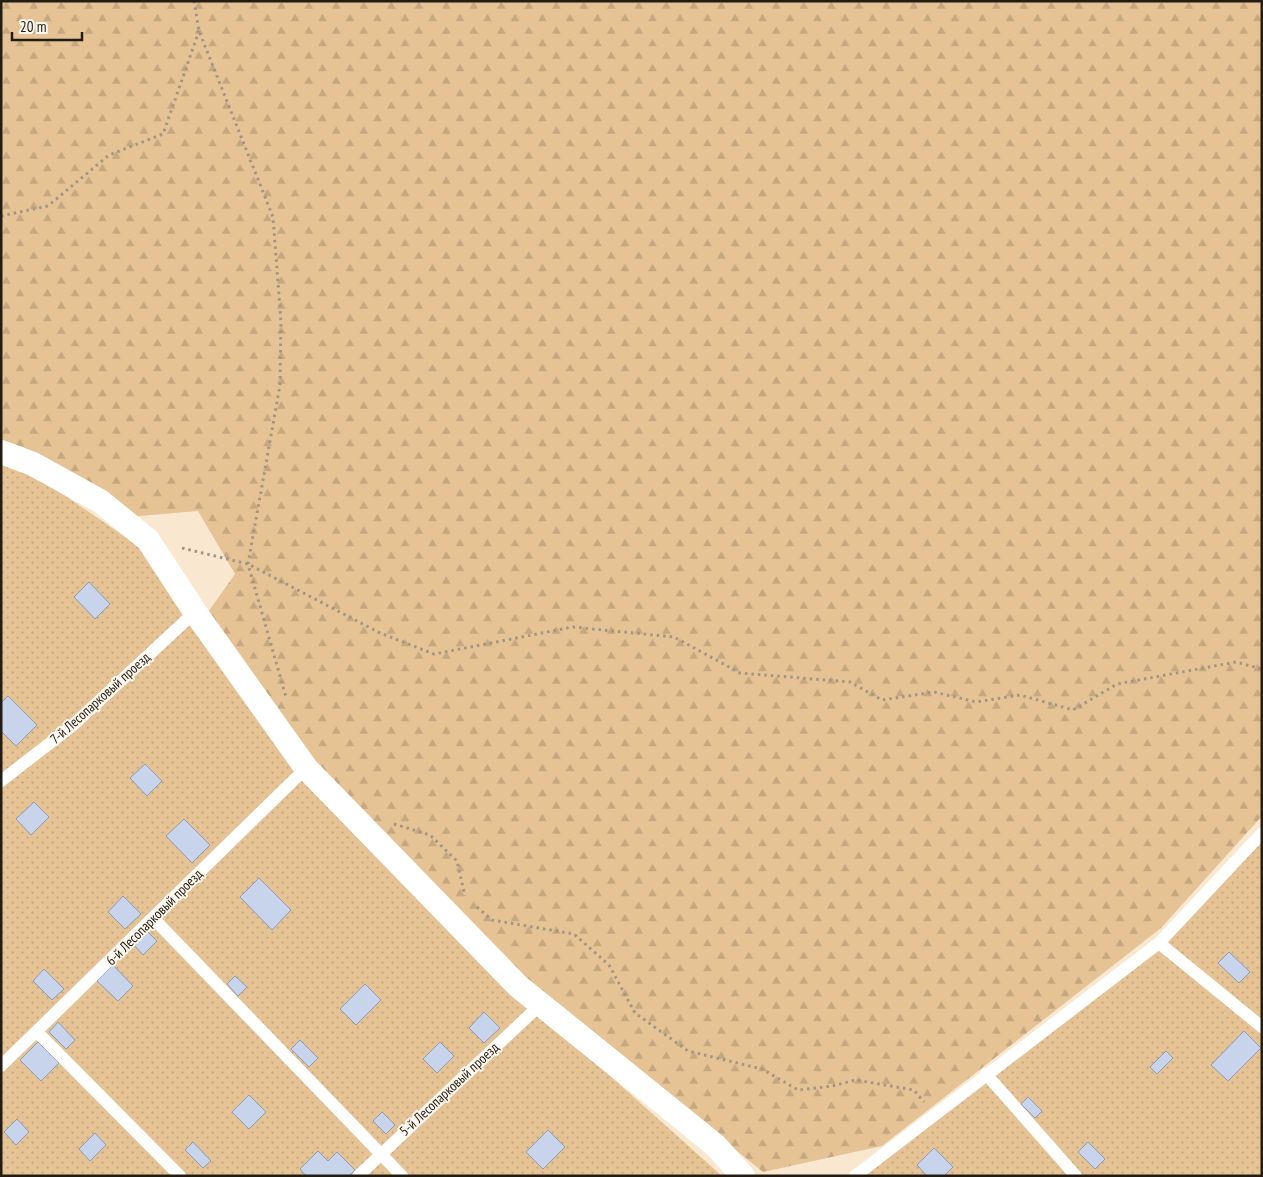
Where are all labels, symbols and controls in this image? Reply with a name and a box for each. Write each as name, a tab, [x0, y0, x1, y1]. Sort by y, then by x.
scale bar	[12, 10, 82, 42]
text: 20 m	[20, 17, 46, 36]
street label: 7-й Лесопарковый проезд	[46, 648, 154, 748]
street label: 6-й Лесопарковый проезд	[102, 865, 206, 969]
street label: 5-й Лесопарковый проезд	[396, 1038, 502, 1140]

